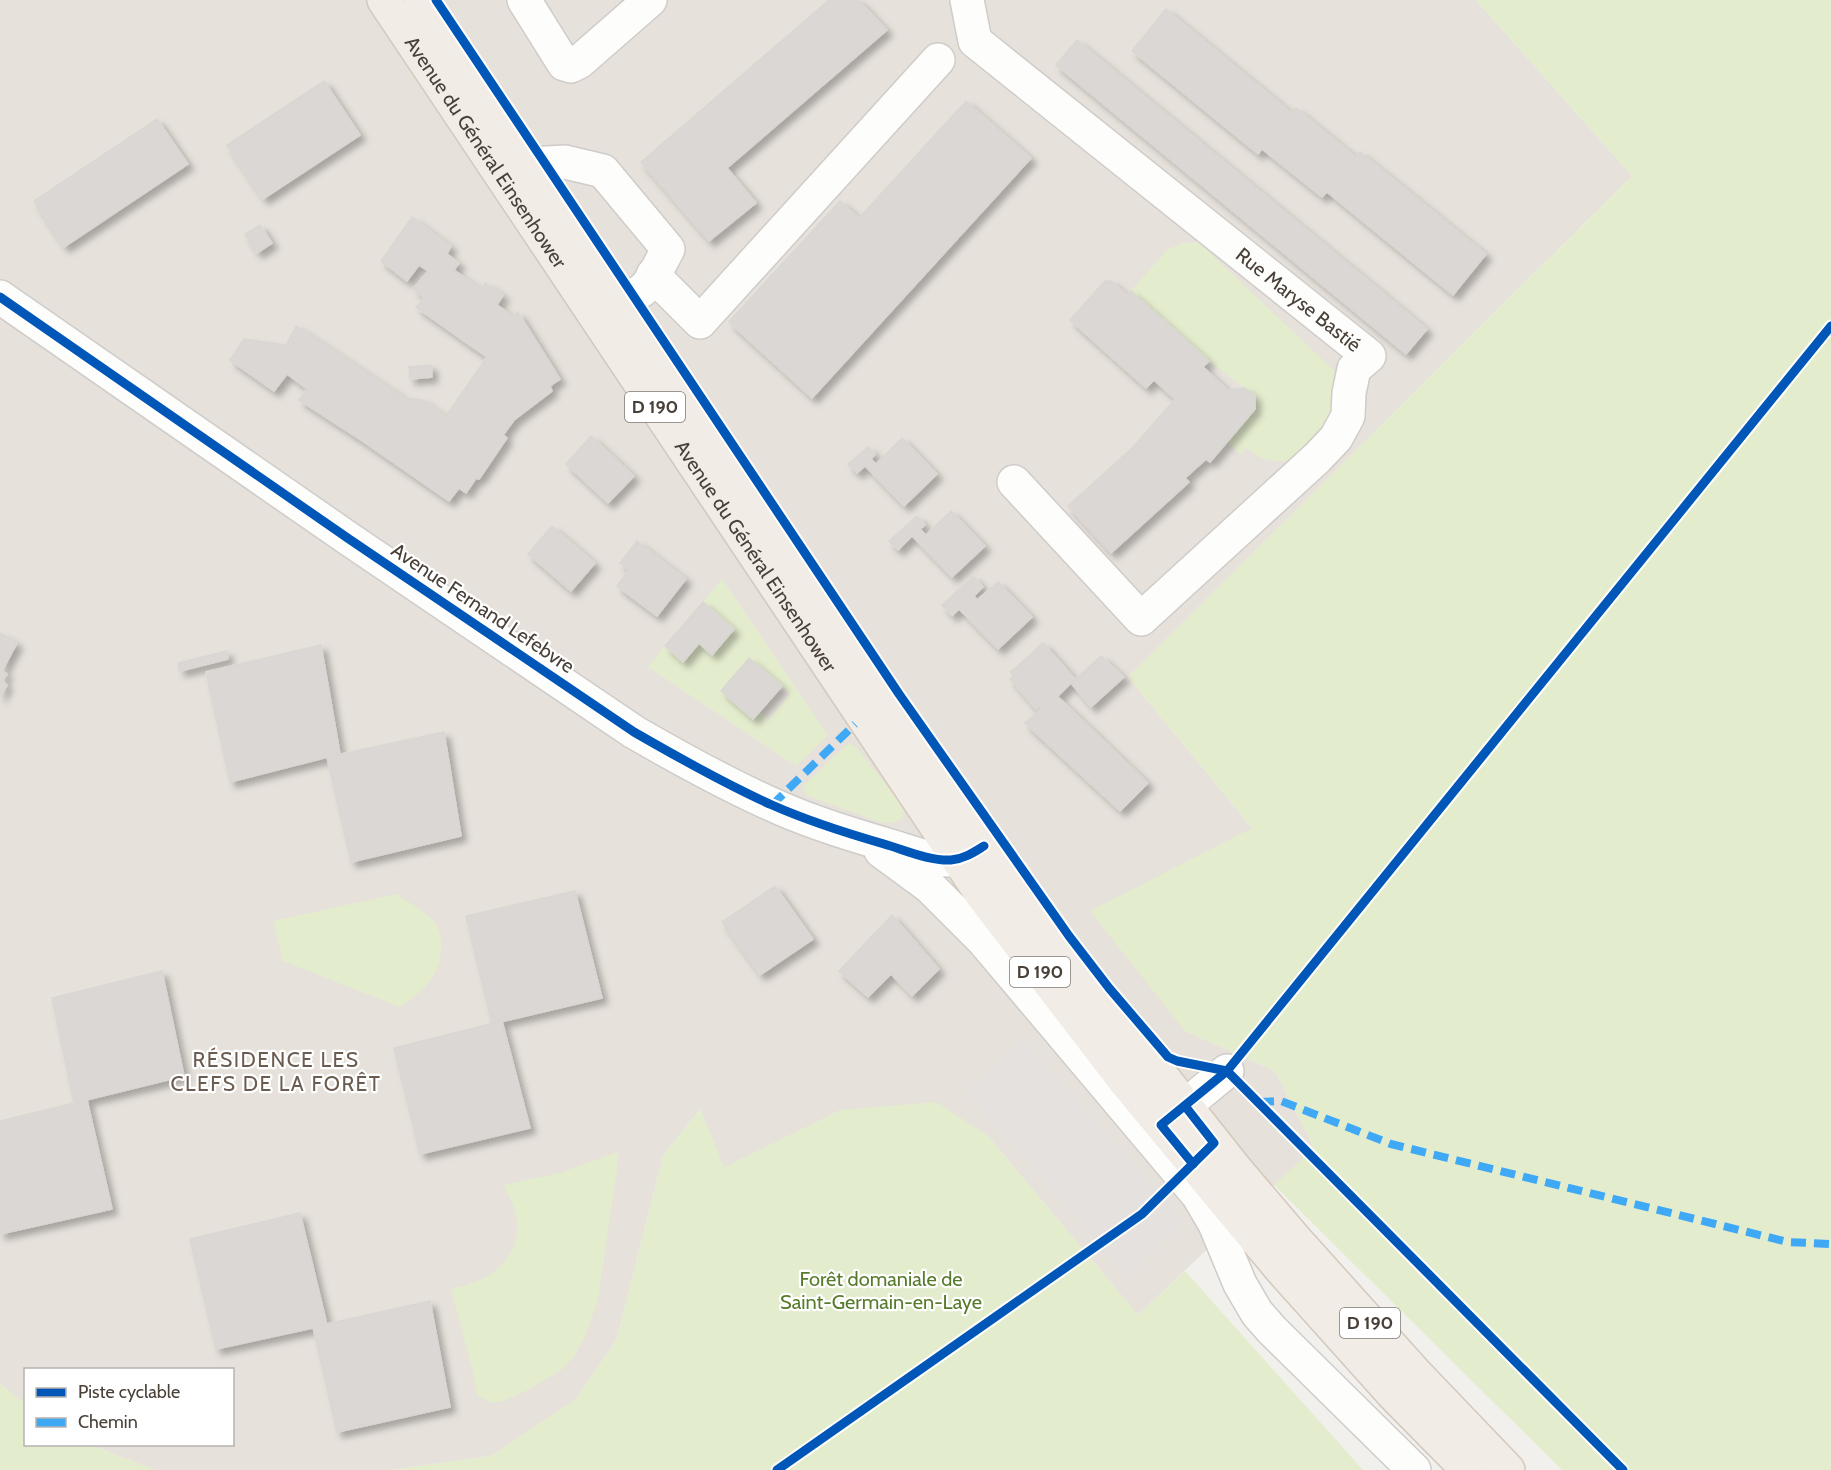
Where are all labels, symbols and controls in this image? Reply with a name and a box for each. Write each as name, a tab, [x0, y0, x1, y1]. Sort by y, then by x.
street label: Avenue du Général Einsenhower	[400, 32, 572, 273]
street label: Rue Maryse Bastié	[1231, 242, 1366, 357]
road number: D 190	[625, 392, 685, 422]
street label: Avenue du Général Einsenhower	[670, 436, 842, 677]
street label: Avenue Fernand Lefebvre	[387, 538, 579, 678]
road number: D 190	[1010, 957, 1070, 987]
district label: RÉSIDENCE LES CLEFS DE LA FORÊT	[171, 1047, 381, 1096]
park label: Forêt domaniale de Saint-Germain-en-Laye	[780, 1267, 982, 1314]
road number: D 190	[1340, 1308, 1400, 1338]
legend	[24, 1368, 234, 1446]
text: Piste cyclable	[78, 1381, 180, 1403]
text: Chemin	[78, 1411, 138, 1433]

